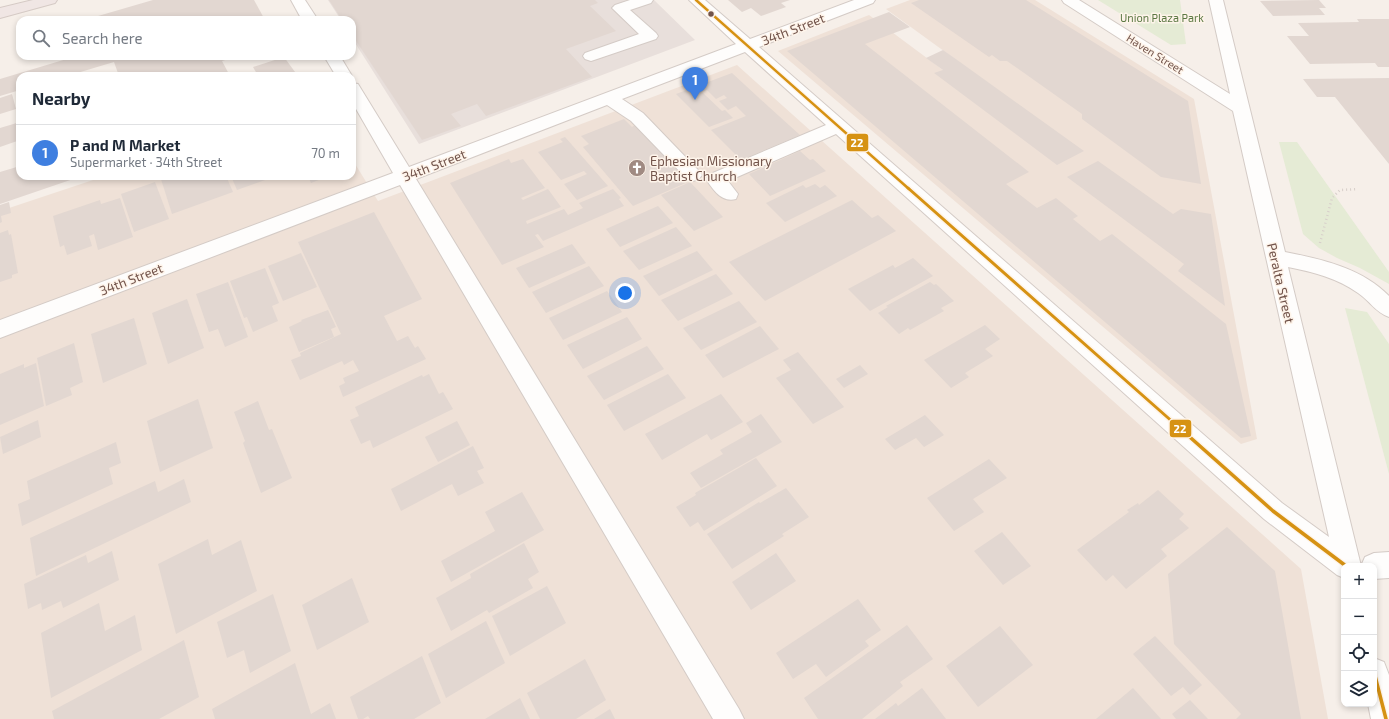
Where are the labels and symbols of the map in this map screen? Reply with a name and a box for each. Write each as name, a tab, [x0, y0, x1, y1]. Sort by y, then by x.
unlabelled marker	[706, 9, 716, 19]
street label: 34th Street	[759, 10, 827, 48]
park label: Union Plaza Park	[1120, 11, 1204, 24]
street label: Haven Street	[1124, 31, 1186, 76]
pin: 1	[682, 67, 708, 100]
line badge: 22	[846, 133, 869, 152]
text: 22	[851, 136, 863, 149]
street label: 34th Street	[400, 146, 468, 184]
place label: Ephesian Missionary Baptist Church	[650, 153, 772, 184]
church icon: Ephesian Missionary Baptist Church	[627, 158, 647, 178]
street label: Peralta Street	[1264, 241, 1298, 325]
street label: 34th Street	[97, 260, 165, 298]
your location	[615, 283, 635, 303]
line badge: 22	[1169, 419, 1192, 438]
text: 22	[1174, 422, 1186, 435]

